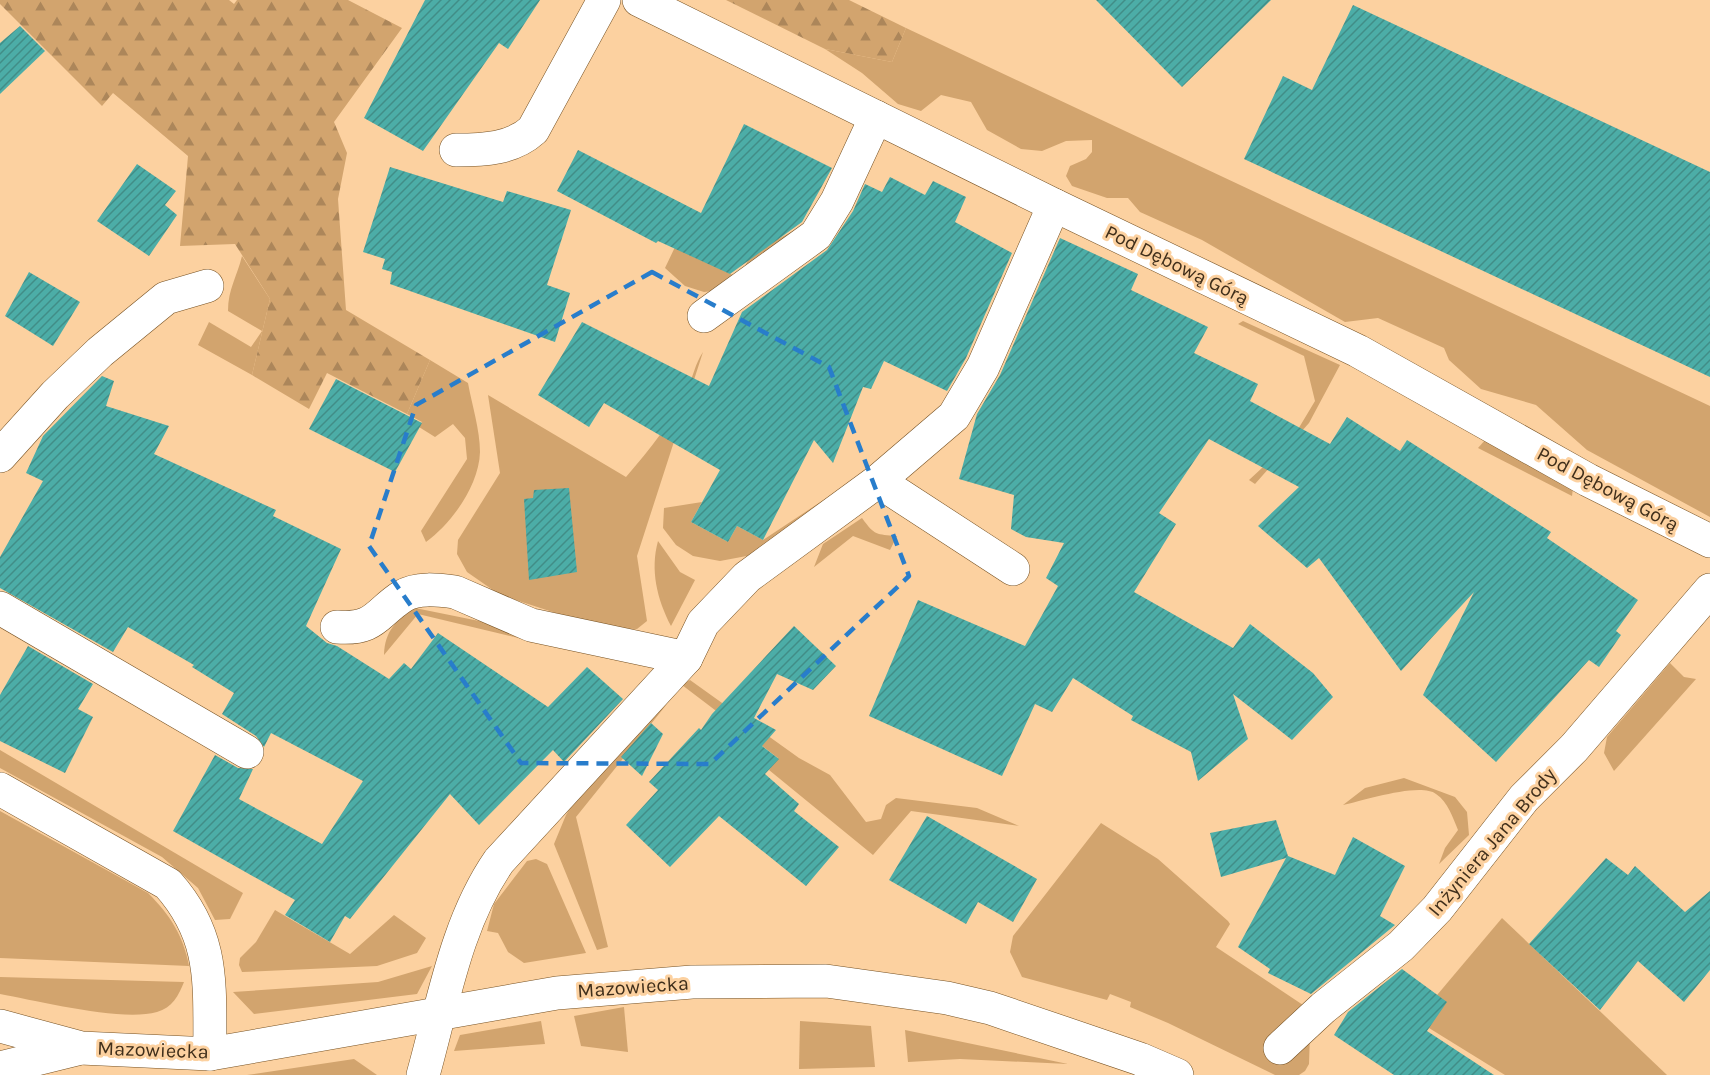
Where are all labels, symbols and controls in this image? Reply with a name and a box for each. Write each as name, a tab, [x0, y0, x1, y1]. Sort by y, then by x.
street label: Pod Dębową Górą	[1101, 220, 1253, 310]
street label: Pod Dębową Górą	[1533, 442, 1683, 536]
street label: Inżyniera Jana Brody	[1423, 763, 1561, 921]
street label: Mazowiecka	[576, 972, 690, 1002]
street label: Mazowiecka	[97, 1037, 209, 1063]

